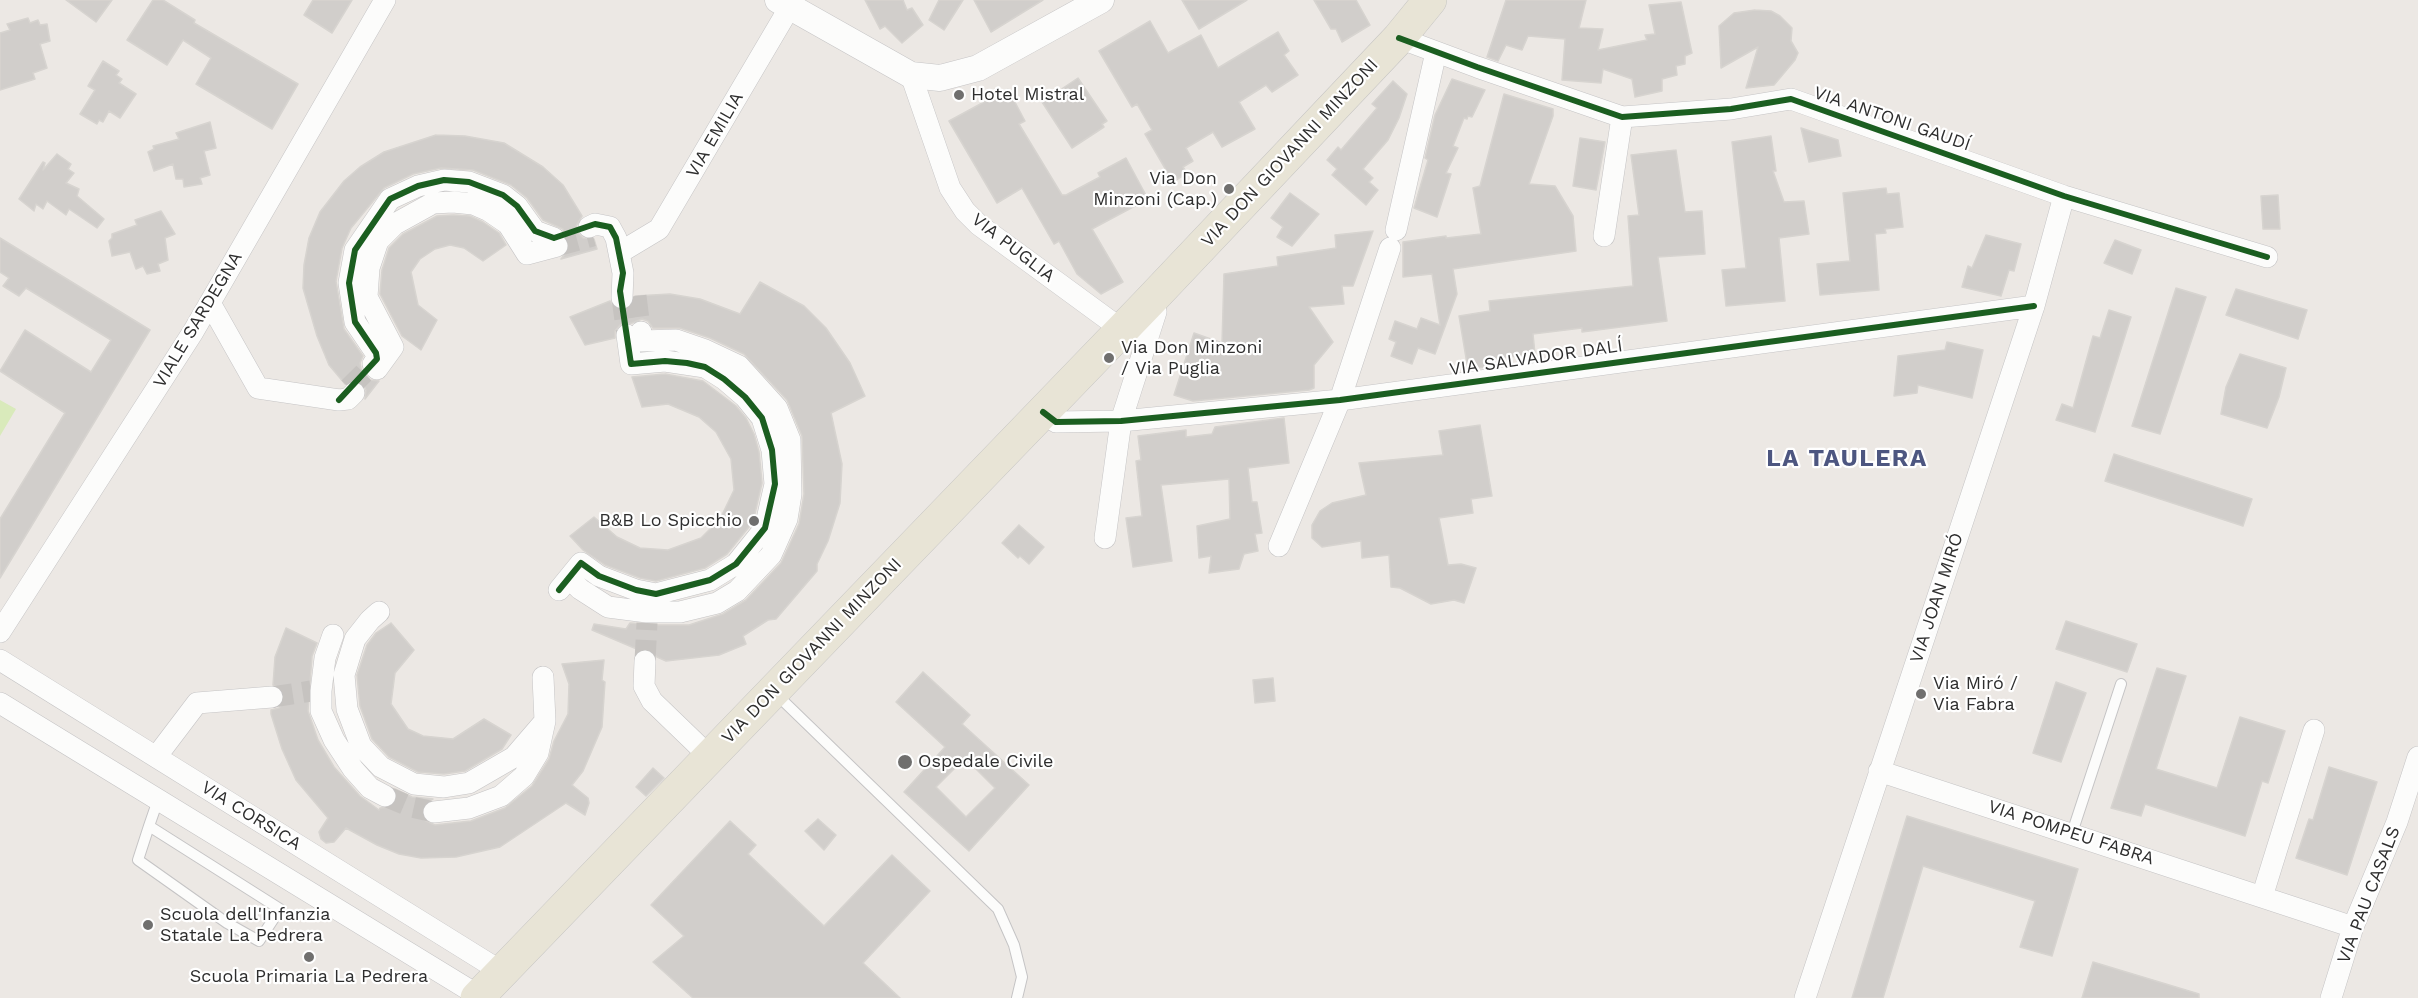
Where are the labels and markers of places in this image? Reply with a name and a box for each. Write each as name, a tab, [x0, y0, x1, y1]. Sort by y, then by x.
place label: Hotel Mistral	[971, 84, 1084, 106]
marker: Hotel Mistral	[952, 88, 966, 102]
place label: Via Don Minzoni (Cap.)	[1093, 168, 1217, 210]
marker: Via Don Minzoni (Cap.)	[1222, 182, 1236, 196]
place label: Via Don Minzoni / Via Puglia	[1121, 337, 1262, 380]
marker: Via Don Minzoni / Via Puglia	[1102, 351, 1116, 365]
place label: B&B Lo Spicchio	[599, 510, 742, 532]
marker: B&B Lo Spicchio	[747, 514, 761, 528]
place label: Via Miró / Via Fabra	[1933, 673, 2018, 716]
marker: Via Miró / Via Fabra	[1914, 687, 1928, 701]
place label: Ospedale Civile	[918, 751, 1053, 773]
marker: Ospedale Civile	[896, 753, 914, 771]
place label: Scuola dell'Infanzia Statale La Pedrera	[160, 904, 331, 946]
marker: Scuola dell'Infanzia Statale La Pedrera	[141, 918, 155, 932]
marker: Scuola Primaria La Pedrera	[302, 950, 316, 964]
place label: Scuola Primaria La Pedrera	[190, 966, 428, 988]

